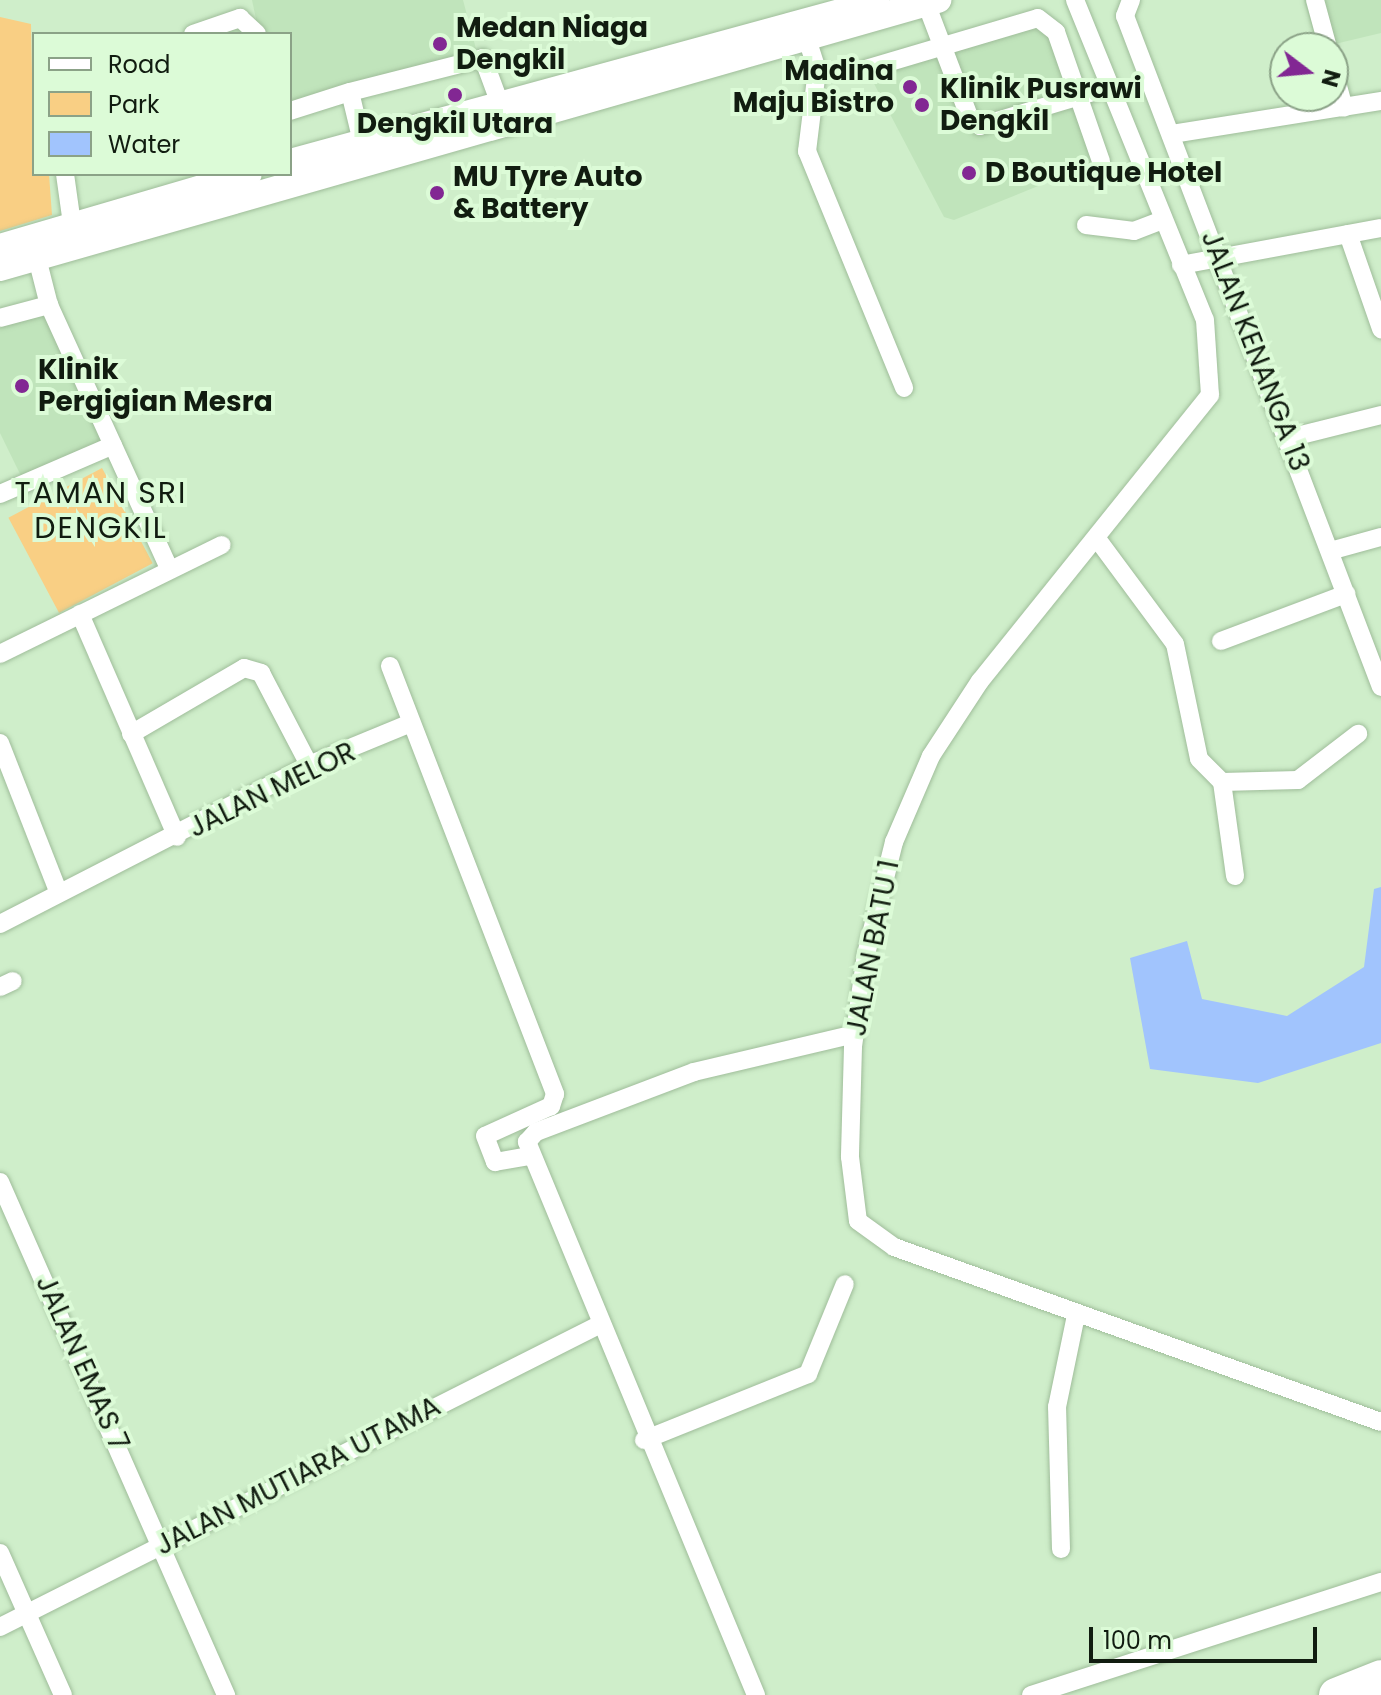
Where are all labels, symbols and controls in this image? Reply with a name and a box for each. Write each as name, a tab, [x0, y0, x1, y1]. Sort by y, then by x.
place label: Medan Niaga Dengkil	[456, 11, 648, 77]
legend	[32, 32, 292, 176]
north arrow	[1269, 32, 1349, 112]
marker: Medan Niaga Dengkil	[431, 35, 449, 53]
text: Road	[108, 48, 170, 81]
place label: Madina Maju Bistro	[733, 54, 894, 120]
text: N	[1313, 66, 1348, 90]
place label: Klinik Pusrawi Dengkil	[940, 72, 1142, 138]
marker: Madina Maju Bistro	[901, 78, 919, 96]
marker: Dengkil Utara	[446, 86, 464, 104]
text: Park	[108, 88, 159, 121]
marker: Klinik Pusrawi Dengkil	[911, 94, 933, 116]
place label: Dengkil Utara	[357, 107, 553, 141]
text: Water	[108, 128, 180, 161]
place label: D Boutique Hotel	[985, 156, 1222, 190]
place label: MU Tyre Auto & Battery	[453, 160, 643, 226]
marker: D Boutique Hotel	[960, 164, 978, 182]
marker: MU Tyre Auto & Battery	[428, 184, 446, 202]
street label: JALAN KENANGA 13	[1194, 226, 1316, 476]
place label: Klinik Pergigian Mesra	[38, 353, 273, 419]
marker: Klinik Pergigian Mesra	[13, 377, 31, 395]
district label: TAMAN SRI DENGKIL	[15, 475, 187, 546]
street label: JALAN MELOR	[183, 735, 361, 845]
street label: JALAN BATU 1	[839, 857, 907, 1039]
street label: JALAN EMAS 7	[28, 1270, 136, 1456]
street label: JALAN MUTIARA UTAMA	[150, 1390, 446, 1562]
scale bar	[1093, 1611, 1321, 1661]
text: 100 m	[1103, 1624, 1172, 1657]

